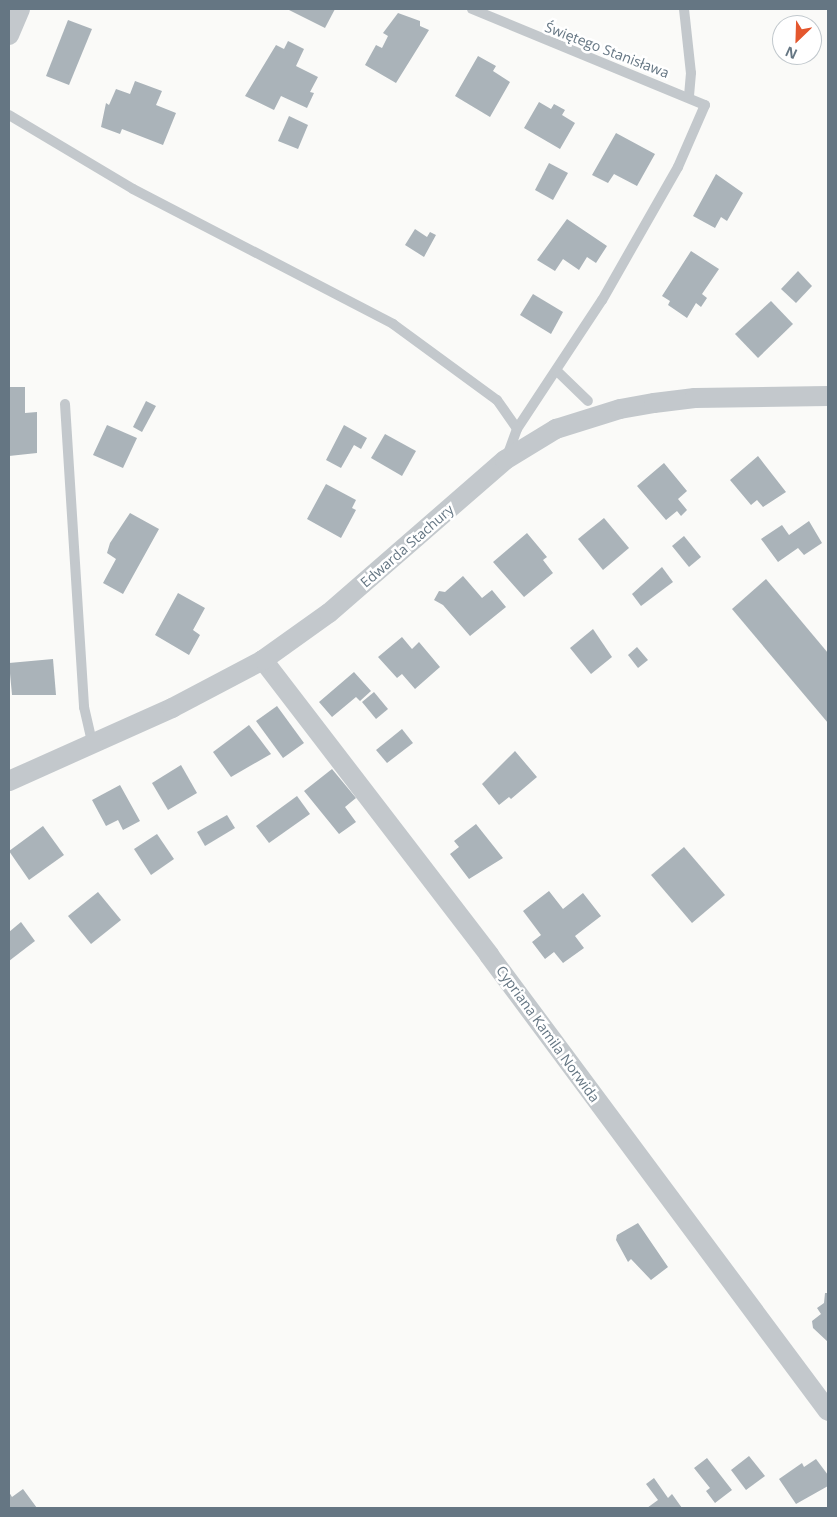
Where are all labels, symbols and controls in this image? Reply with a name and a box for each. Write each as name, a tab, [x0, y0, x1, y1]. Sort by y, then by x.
north arrow	[772, 15, 822, 65]
street label: Świętego Stanisława	[543, 19, 671, 81]
text: N	[782, 42, 800, 64]
street label: Edwarda Stachury	[357, 501, 457, 591]
street label: Cypriana Kamila Norwida	[493, 962, 603, 1106]

